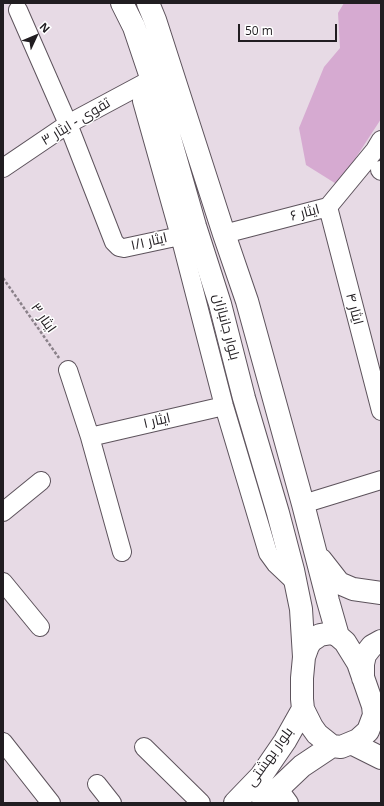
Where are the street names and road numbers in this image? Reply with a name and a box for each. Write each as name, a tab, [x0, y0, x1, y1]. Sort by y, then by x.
street label: تقوی - ایثار ۳	[38, 95, 114, 149]
street label: ایثار ۶	[288, 201, 322, 225]
street label: ایثار ۱/۱	[129, 230, 169, 254]
street label: ایثار ۴	[342, 291, 366, 327]
street label: بلوار جانبازان	[209, 292, 243, 362]
street label: ایثار ۳	[27, 300, 59, 336]
street label: ایثار ۱	[142, 410, 172, 432]
street label: بلوار بهشتی	[243, 724, 297, 790]

